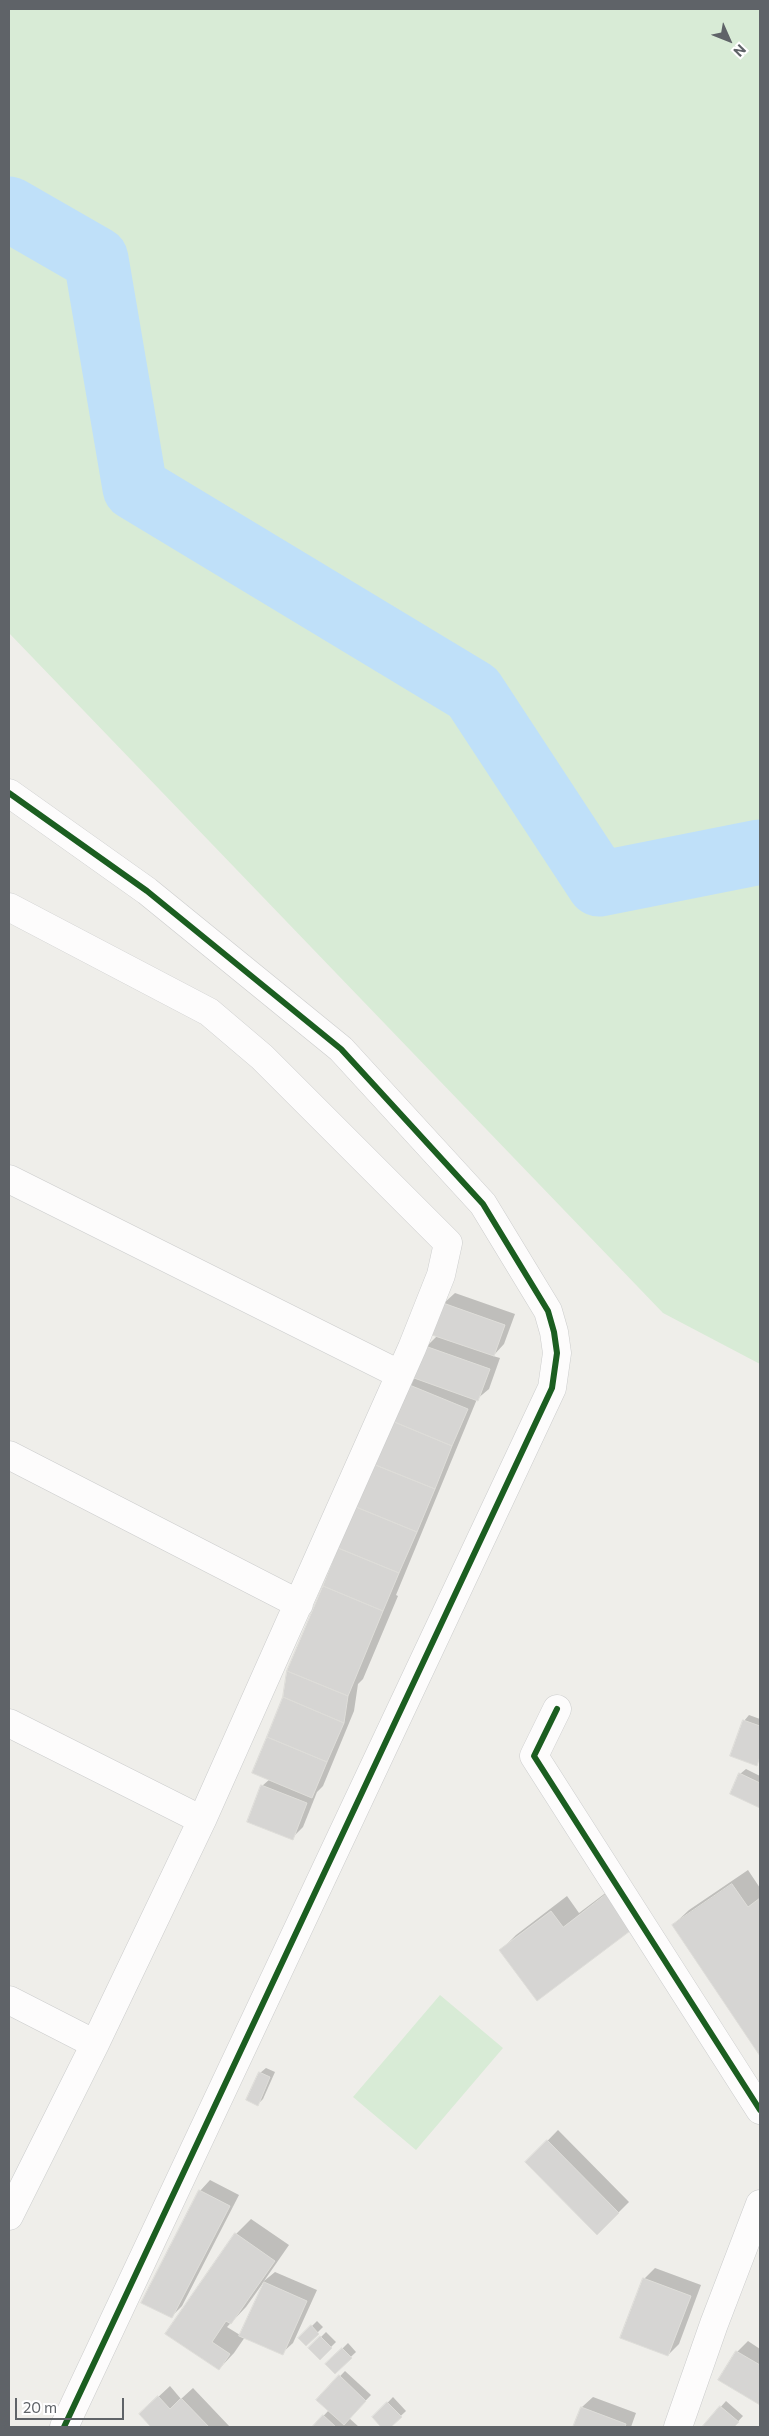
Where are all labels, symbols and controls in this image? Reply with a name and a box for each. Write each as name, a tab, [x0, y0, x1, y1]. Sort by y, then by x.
north arrow	[704, 15, 754, 65]
text: N	[730, 41, 750, 60]
scale bar	[18, 2388, 126, 2420]
text: 20 m	[23, 2398, 57, 2416]

